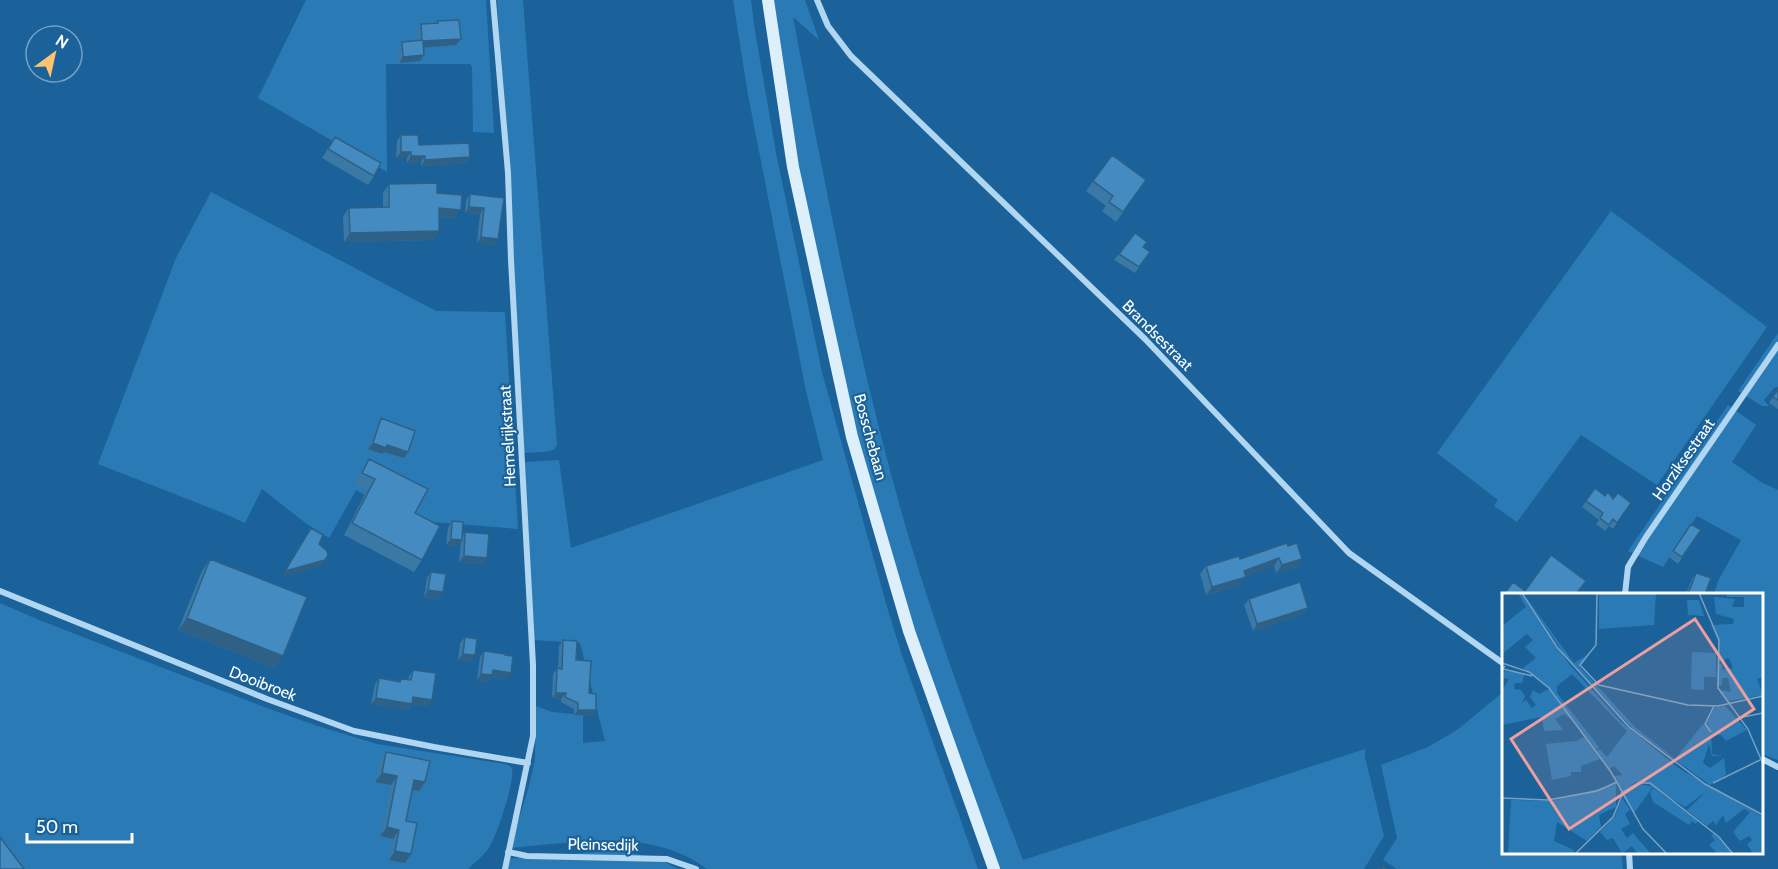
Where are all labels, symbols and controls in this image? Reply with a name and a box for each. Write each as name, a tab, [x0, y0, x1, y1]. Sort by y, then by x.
north arrow	[24, 24, 84, 84]
text: N	[52, 31, 72, 53]
street label: Brandsestraat	[1118, 296, 1197, 375]
street label: Hemelrijkstraat	[495, 384, 520, 487]
street label: Bosschebaan	[850, 392, 891, 483]
street label: Horziksestraat	[1648, 414, 1719, 504]
inset map	[1502, 593, 1763, 854]
street label: Dooibroek	[227, 662, 300, 705]
scale bar	[27, 806, 132, 844]
text: 50 m	[36, 816, 78, 838]
street label: Pleinsedijk	[567, 834, 639, 855]

